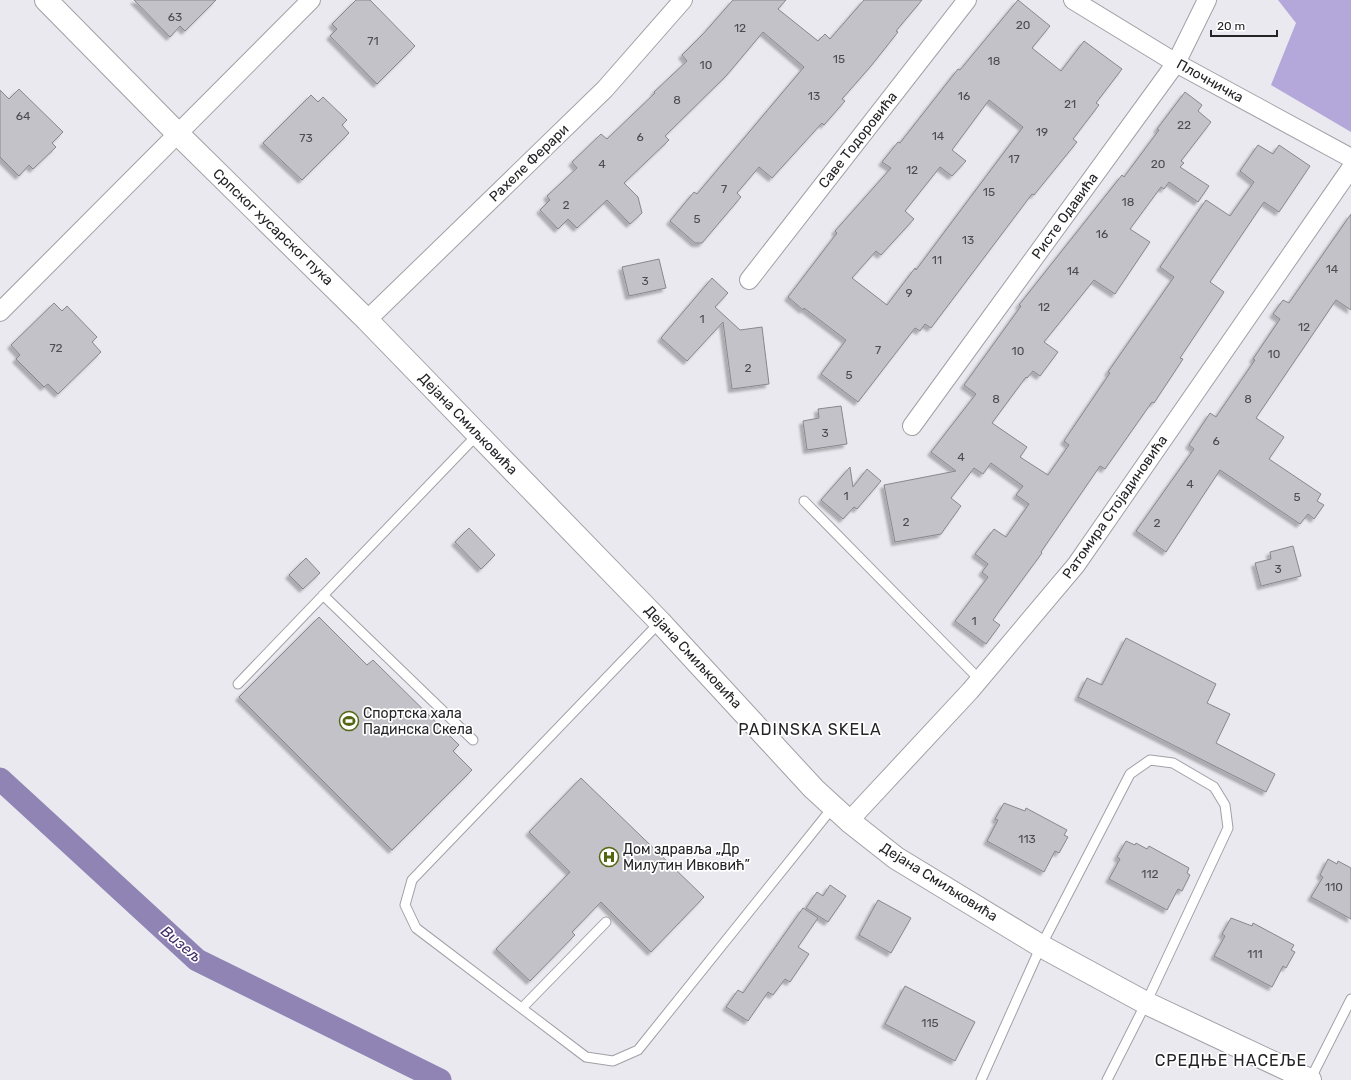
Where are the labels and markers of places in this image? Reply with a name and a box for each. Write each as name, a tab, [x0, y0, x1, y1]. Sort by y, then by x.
place label: Спортска хала Падинска Скела	[363, 705, 473, 738]
sports icon: Спортска хала Падинска Скела	[338, 710, 360, 732]
place label: Дом здравља „Др Милутин Ивковић”	[623, 841, 750, 874]
hospital icon: Дом здравља „Др Милутин Ивковић”	[598, 846, 620, 868]

